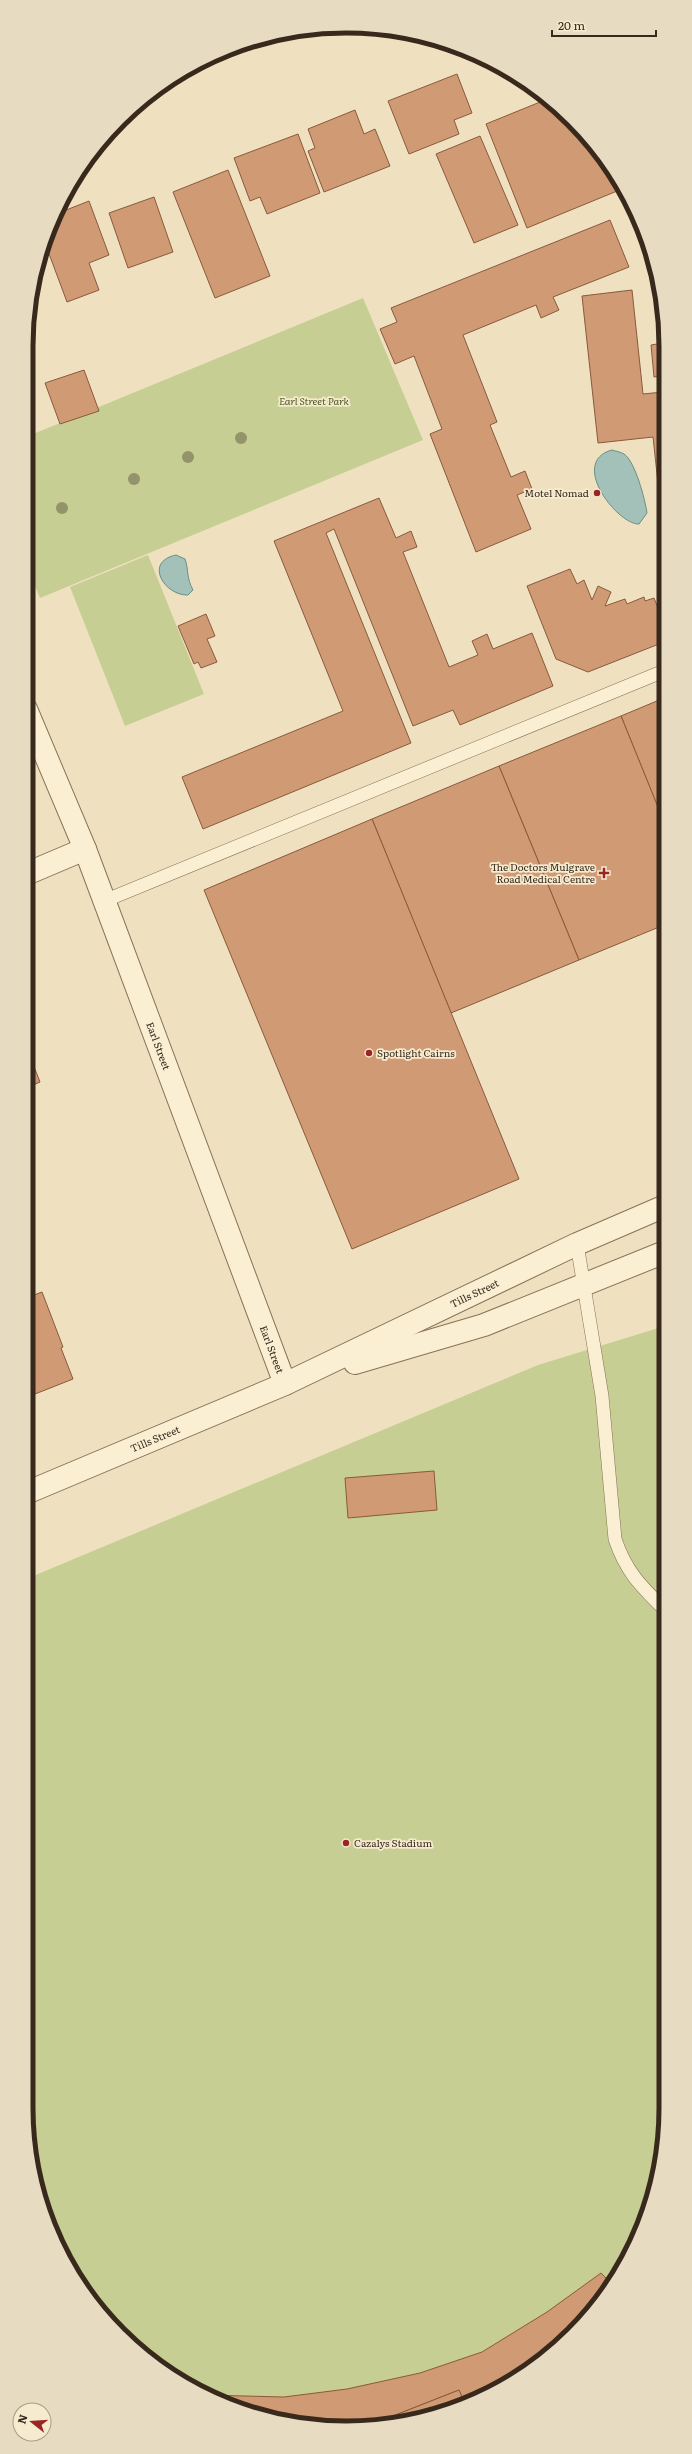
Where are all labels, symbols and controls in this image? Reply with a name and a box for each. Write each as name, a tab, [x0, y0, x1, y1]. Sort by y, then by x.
scale bar	[552, 12, 656, 38]
text: 20 m	[558, 16, 585, 34]
park label: Earl Street Park	[279, 393, 350, 408]
place label: Motel Nomad	[524, 485, 589, 500]
marker: Motel Nomad	[592, 488, 602, 498]
place label: The Doctors Mulgrave Road Medical Centre	[491, 859, 595, 886]
marker: The Doctors Mulgrave Road Medical Centre	[598, 867, 610, 879]
street label: Earl Street	[143, 1019, 175, 1072]
place label: Spotlight Cairns	[377, 1045, 455, 1060]
marker: Spotlight Cairns	[364, 1048, 374, 1058]
street label: Tills Street	[447, 1275, 501, 1311]
street label: Earl Street	[257, 1323, 288, 1375]
street label: Tills Street	[128, 1421, 182, 1455]
place label: Cazalys Stadium	[354, 1835, 433, 1850]
marker: Cazalys Stadium	[341, 1838, 351, 1848]
north arrow	[12, 2402, 52, 2442]
text: N	[12, 2412, 30, 2426]

